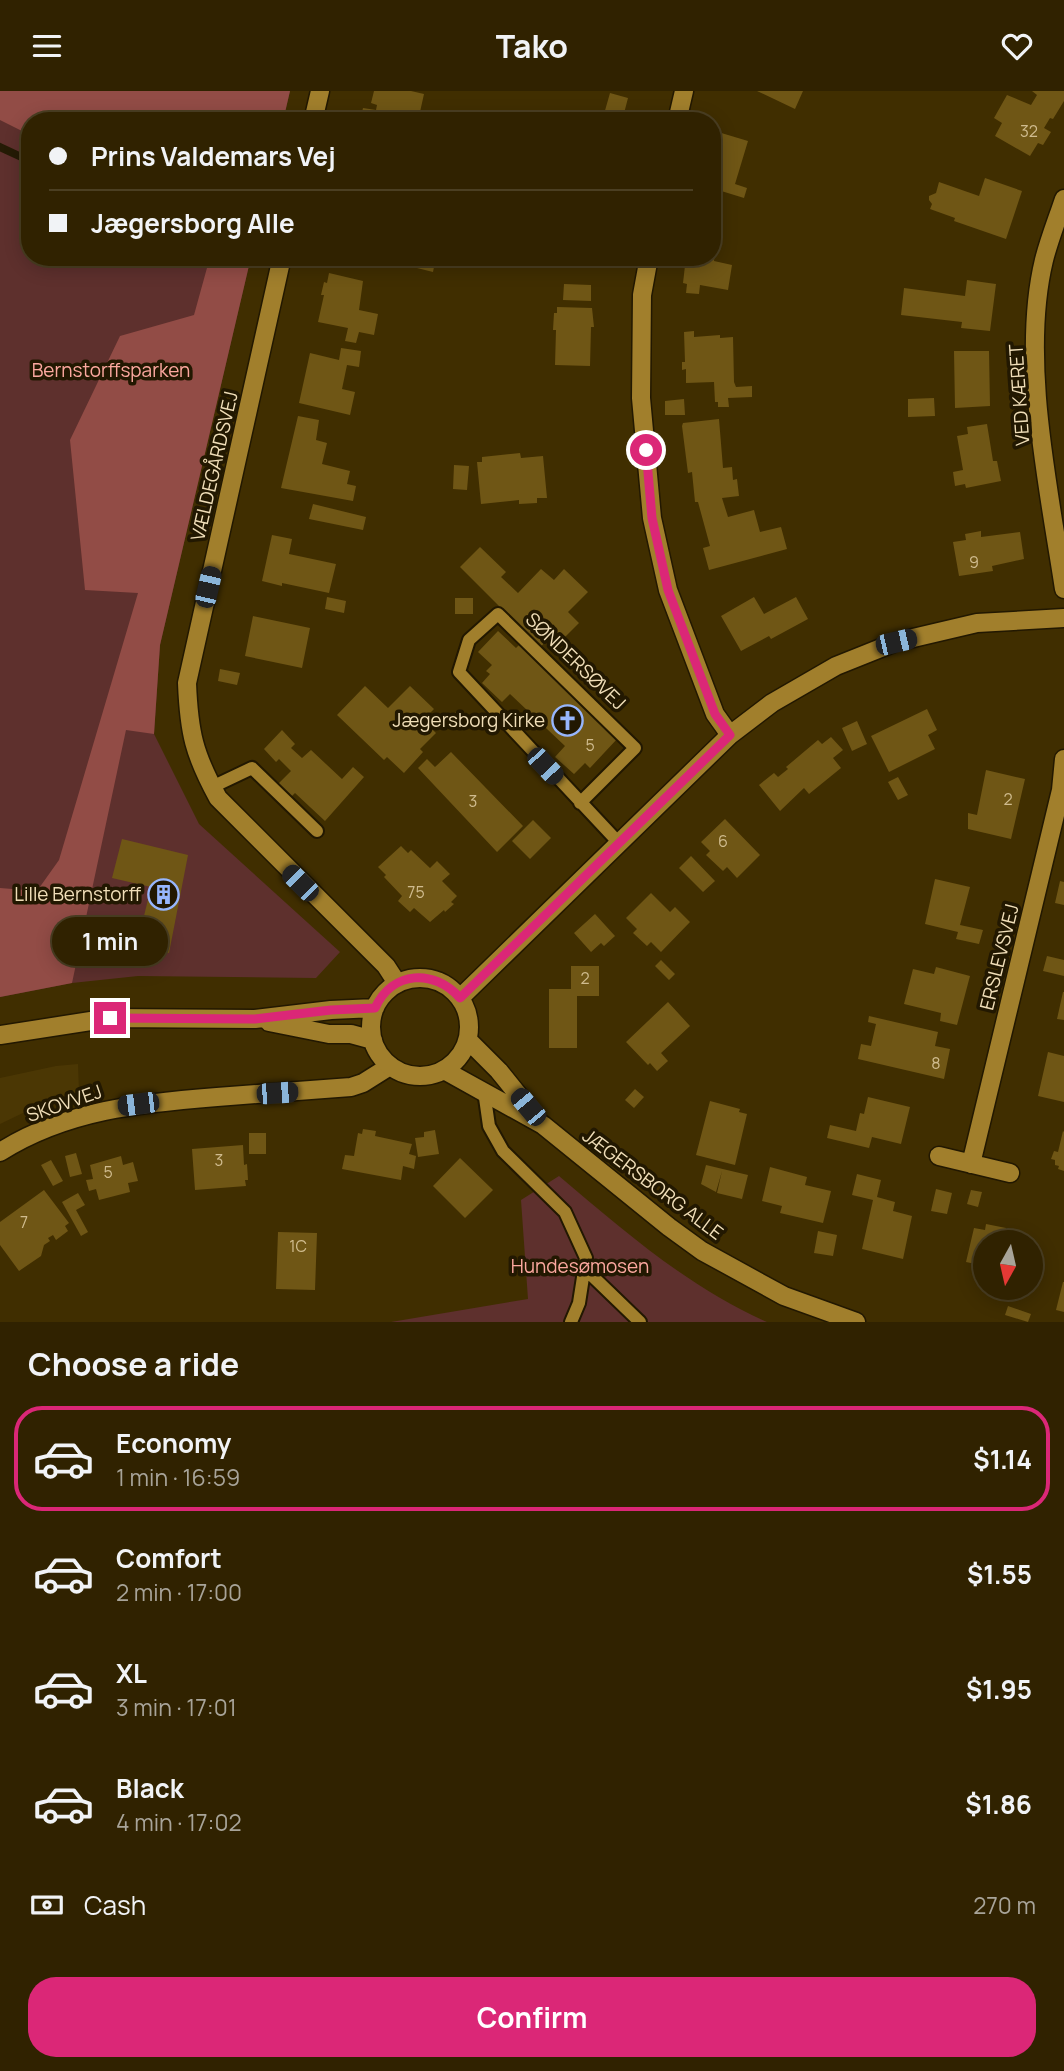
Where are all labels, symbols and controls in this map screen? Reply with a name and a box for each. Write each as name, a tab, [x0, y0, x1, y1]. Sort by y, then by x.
text: Tako	[496, 24, 568, 68]
icon: menu	[28, 27, 66, 65]
icon: heart	[998, 27, 1036, 65]
house number: 32	[1020, 120, 1038, 142]
text: Prins Valdemars Vej	[91, 138, 336, 174]
text: Jægersborg Alle	[91, 205, 295, 241]
street label: VED KÆRET	[1002, 343, 1036, 447]
park label: Bernstorffsparken	[32, 357, 190, 383]
street label: VÆLDEGÅRDSVEJ	[184, 389, 244, 543]
route start	[630, 434, 662, 466]
house number: 9	[969, 551, 979, 573]
car	[194, 564, 223, 610]
street label: SØNDERSØVEJ	[520, 606, 632, 716]
car	[874, 627, 919, 657]
church icon: Jægersborg Kirke	[551, 703, 585, 737]
place label: Jægersborg Kirke	[393, 707, 545, 733]
house number: 5	[585, 734, 595, 756]
car	[523, 743, 568, 789]
house number: 2	[1003, 788, 1013, 810]
house number: 3	[469, 790, 477, 812]
house number: 6	[718, 830, 728, 852]
car	[278, 861, 323, 905]
building icon: Lille Bernstorff	[147, 877, 181, 911]
place label: Lille Bernstorff	[14, 881, 141, 907]
house number: 75	[407, 881, 425, 903]
street label: ERSLEVSVEJ	[973, 901, 1025, 1013]
callout: 1 min	[52, 916, 168, 965]
text: 1 min	[82, 925, 138, 957]
house number: 2	[580, 967, 590, 989]
route end	[94, 1002, 126, 1034]
house number: 8	[931, 1052, 941, 1074]
street label: SKOVVEJ	[23, 1078, 105, 1128]
car	[256, 1081, 299, 1105]
car	[507, 1084, 550, 1130]
car	[116, 1091, 161, 1117]
street label: JÆGERSBORG ALLE	[577, 1122, 729, 1246]
house number: 3	[215, 1149, 223, 1171]
house number: 5	[103, 1161, 113, 1183]
house number: 7	[20, 1211, 28, 1233]
north arrow	[973, 1230, 1043, 1300]
map controls	[973, 1230, 1043, 1300]
house number: 1C	[289, 1235, 307, 1257]
park label: Hundesømosen	[511, 1253, 649, 1279]
text: Choose a ride	[28, 1342, 239, 1386]
text: Economy	[116, 1425, 231, 1461]
icon: car	[32, 1427, 95, 1490]
text: $1.14	[973, 1441, 1032, 1477]
text: 1 min · 16:59	[116, 1461, 240, 1493]
text: Comfort	[116, 1540, 222, 1576]
icon: car	[32, 1542, 95, 1605]
text: $1.55	[967, 1556, 1032, 1592]
text: 2 min · 17:00	[116, 1576, 242, 1608]
text: XL	[116, 1655, 147, 1691]
icon: car	[32, 1657, 95, 1720]
text: $1.95	[966, 1671, 1032, 1707]
text: 3 min · 17:01	[116, 1691, 237, 1723]
text: Black	[116, 1770, 184, 1806]
icon: car	[32, 1772, 95, 1835]
text: $1.86	[965, 1786, 1032, 1822]
text: 4 min · 17:02	[116, 1806, 242, 1838]
icon: cash	[28, 1886, 66, 1924]
text: Cash	[84, 1887, 146, 1923]
text: 270 m	[973, 1889, 1036, 1921]
button: Confirm	[28, 1977, 1036, 2057]

